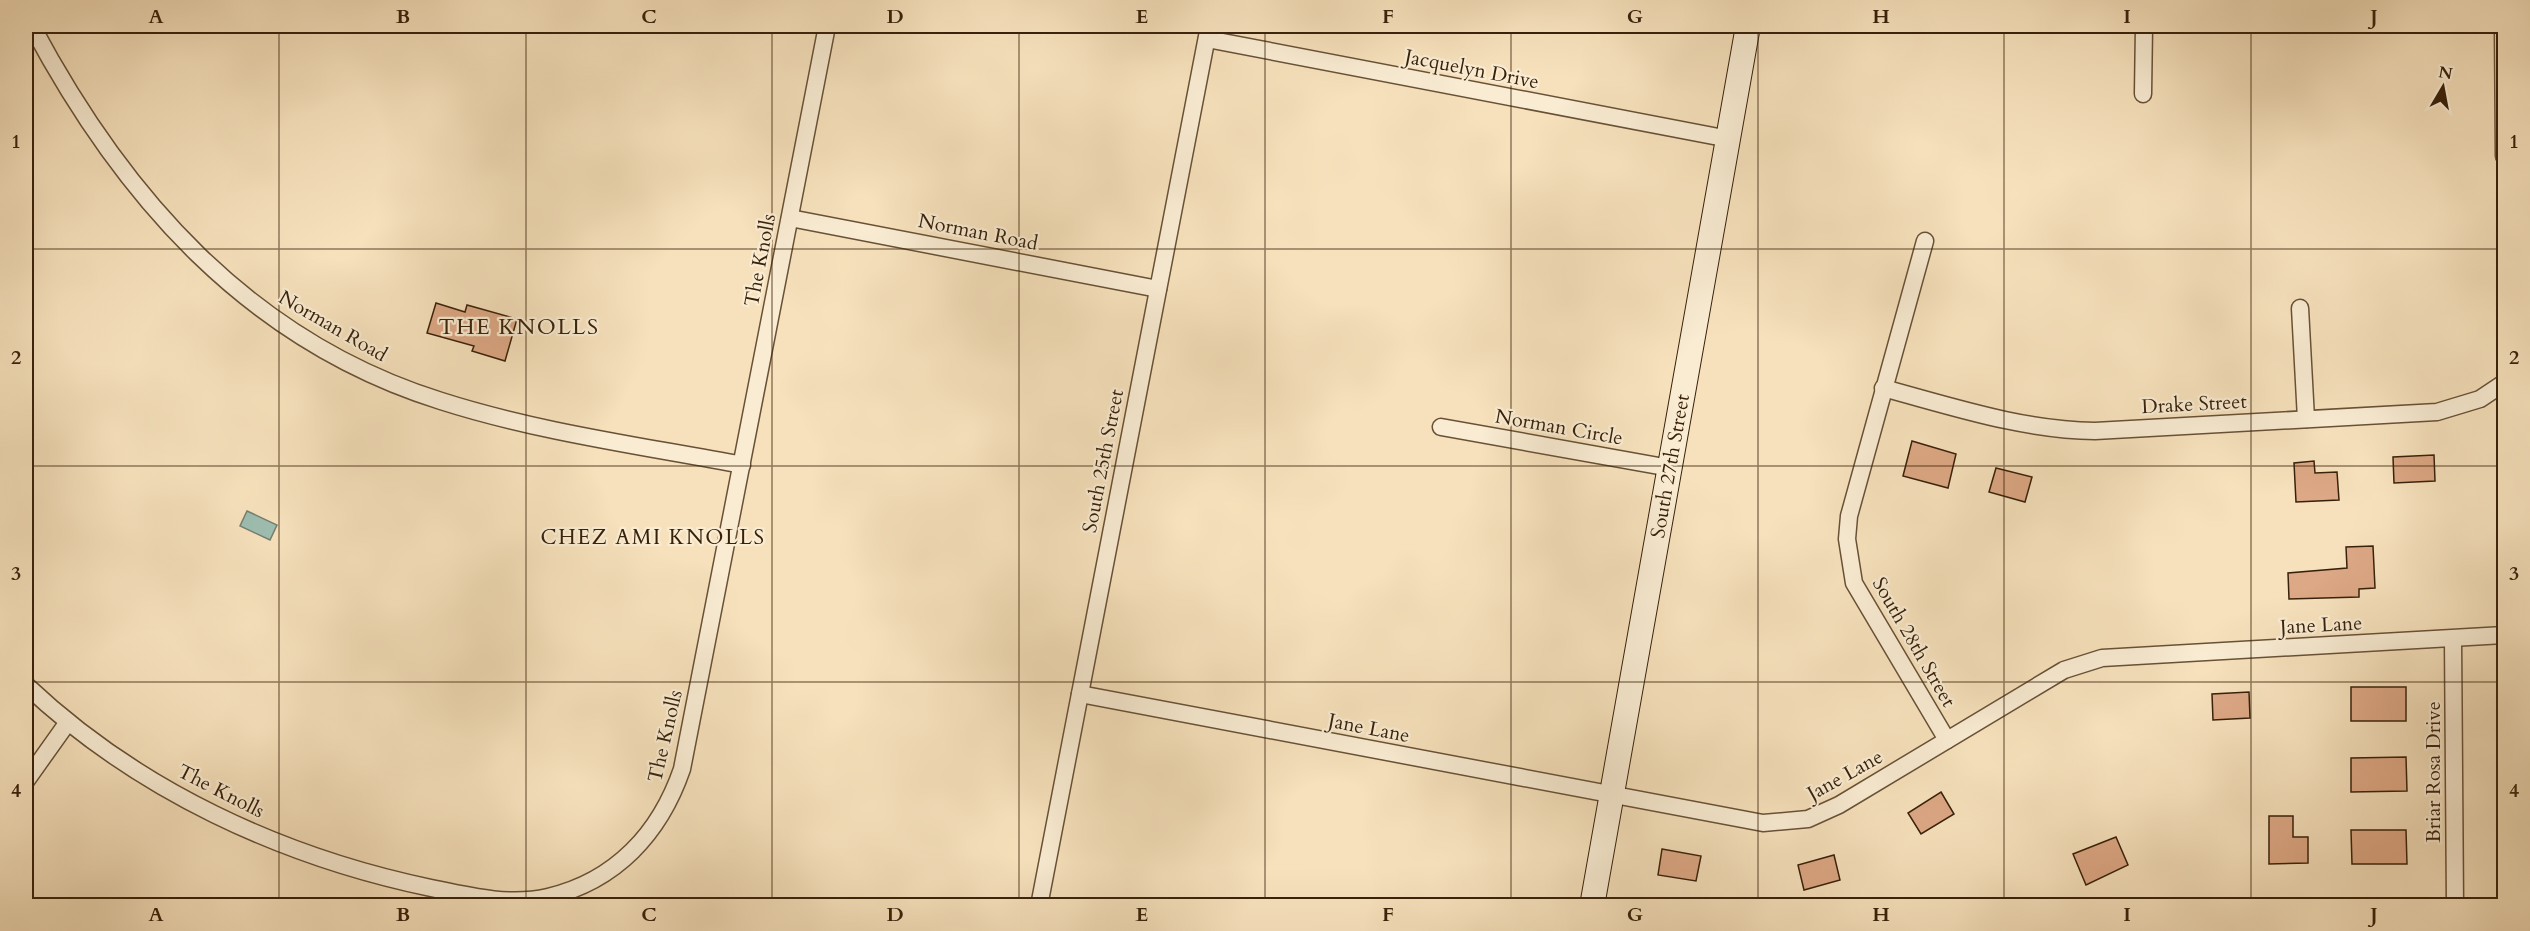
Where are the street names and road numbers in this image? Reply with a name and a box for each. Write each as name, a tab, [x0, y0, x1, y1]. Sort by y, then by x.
street label: Jacquelyn Drive	[1400, 42, 1541, 95]
street label: Norman Road	[916, 207, 1041, 257]
street label: The Knolls	[738, 211, 782, 309]
street label: Norman Road	[274, 284, 393, 368]
street label: South 25th Street	[1076, 386, 1130, 535]
street label: Drake Street	[2141, 388, 2248, 420]
street label: South 27th Street	[1644, 391, 1696, 540]
street label: Norman Circle	[1493, 403, 1625, 451]
street label: South 28th Street	[1866, 572, 1962, 712]
street label: Jane Lane	[2276, 609, 2363, 641]
street label: The Knolls	[641, 687, 689, 785]
street label: Briar Rosa Drive	[2420, 701, 2447, 843]
street label: Jane Lane	[1323, 706, 1412, 749]
street label: Jane Lane	[1800, 743, 1888, 808]
street label: The Knolls	[173, 758, 269, 824]

